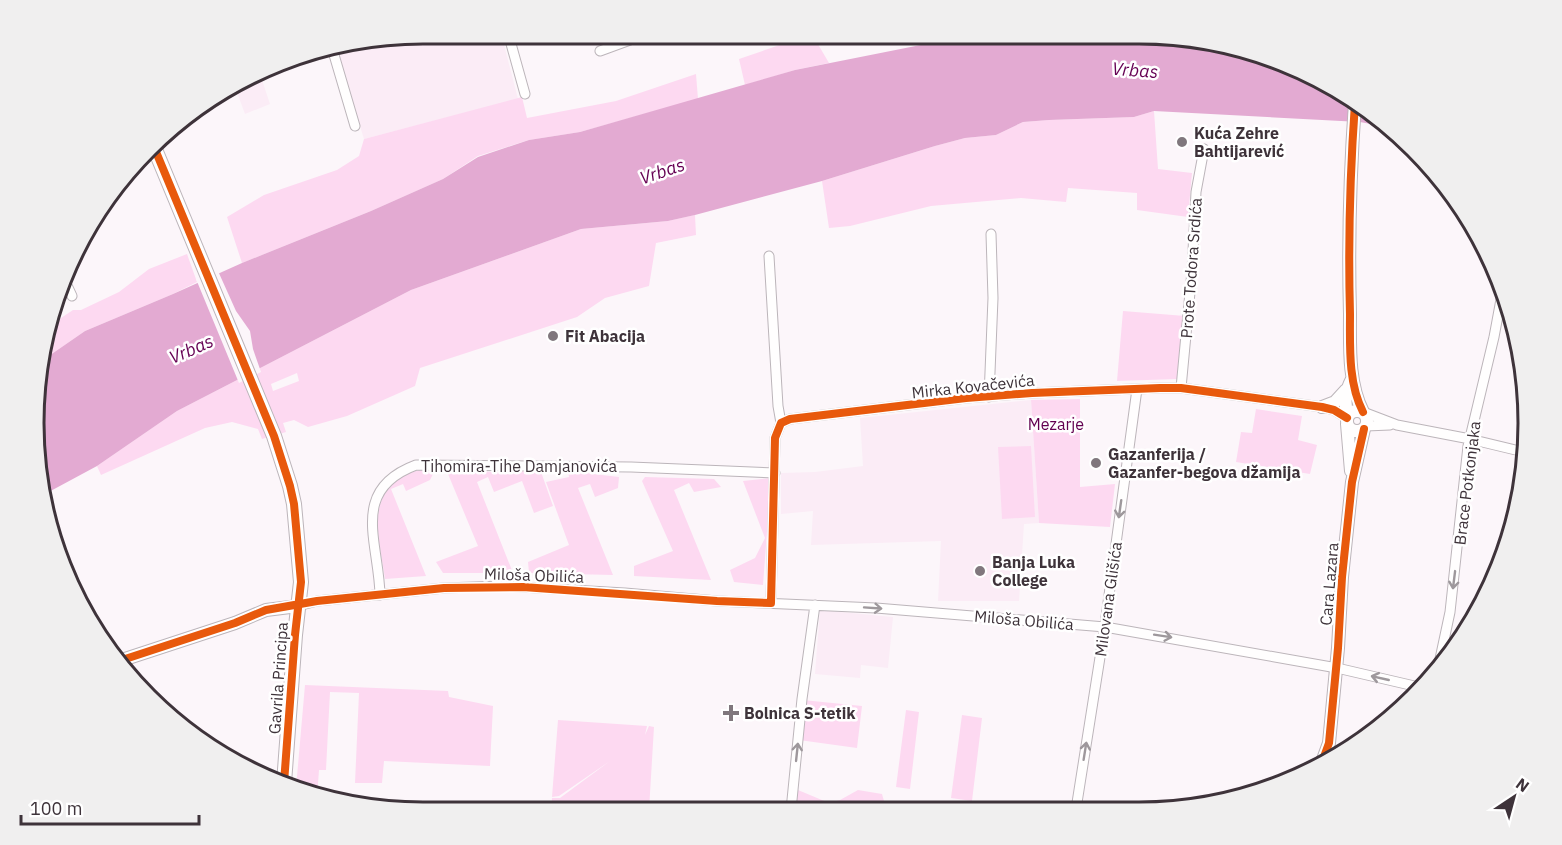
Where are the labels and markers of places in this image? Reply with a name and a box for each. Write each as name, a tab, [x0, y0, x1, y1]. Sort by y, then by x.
place label: Kuća Zehre Bahtijarević	[1194, 123, 1284, 161]
marker: Kuća Zehre Bahtijarević	[1175, 135, 1189, 149]
place label: Fit Abacija	[565, 326, 645, 346]
marker: Fit Abacija	[546, 329, 560, 343]
place label: Gazanferija / Gazanfer-begova džamija	[1108, 444, 1301, 482]
marker: Gazanferija / Gazanfer-begova džamija	[1089, 456, 1103, 470]
place label: Banja Luka College	[992, 552, 1075, 590]
marker: Banja Luka College	[973, 564, 987, 578]
place label: Bolnica S-tetik	[744, 703, 856, 723]
marker: Bolnica S-tetik	[722, 704, 740, 722]

